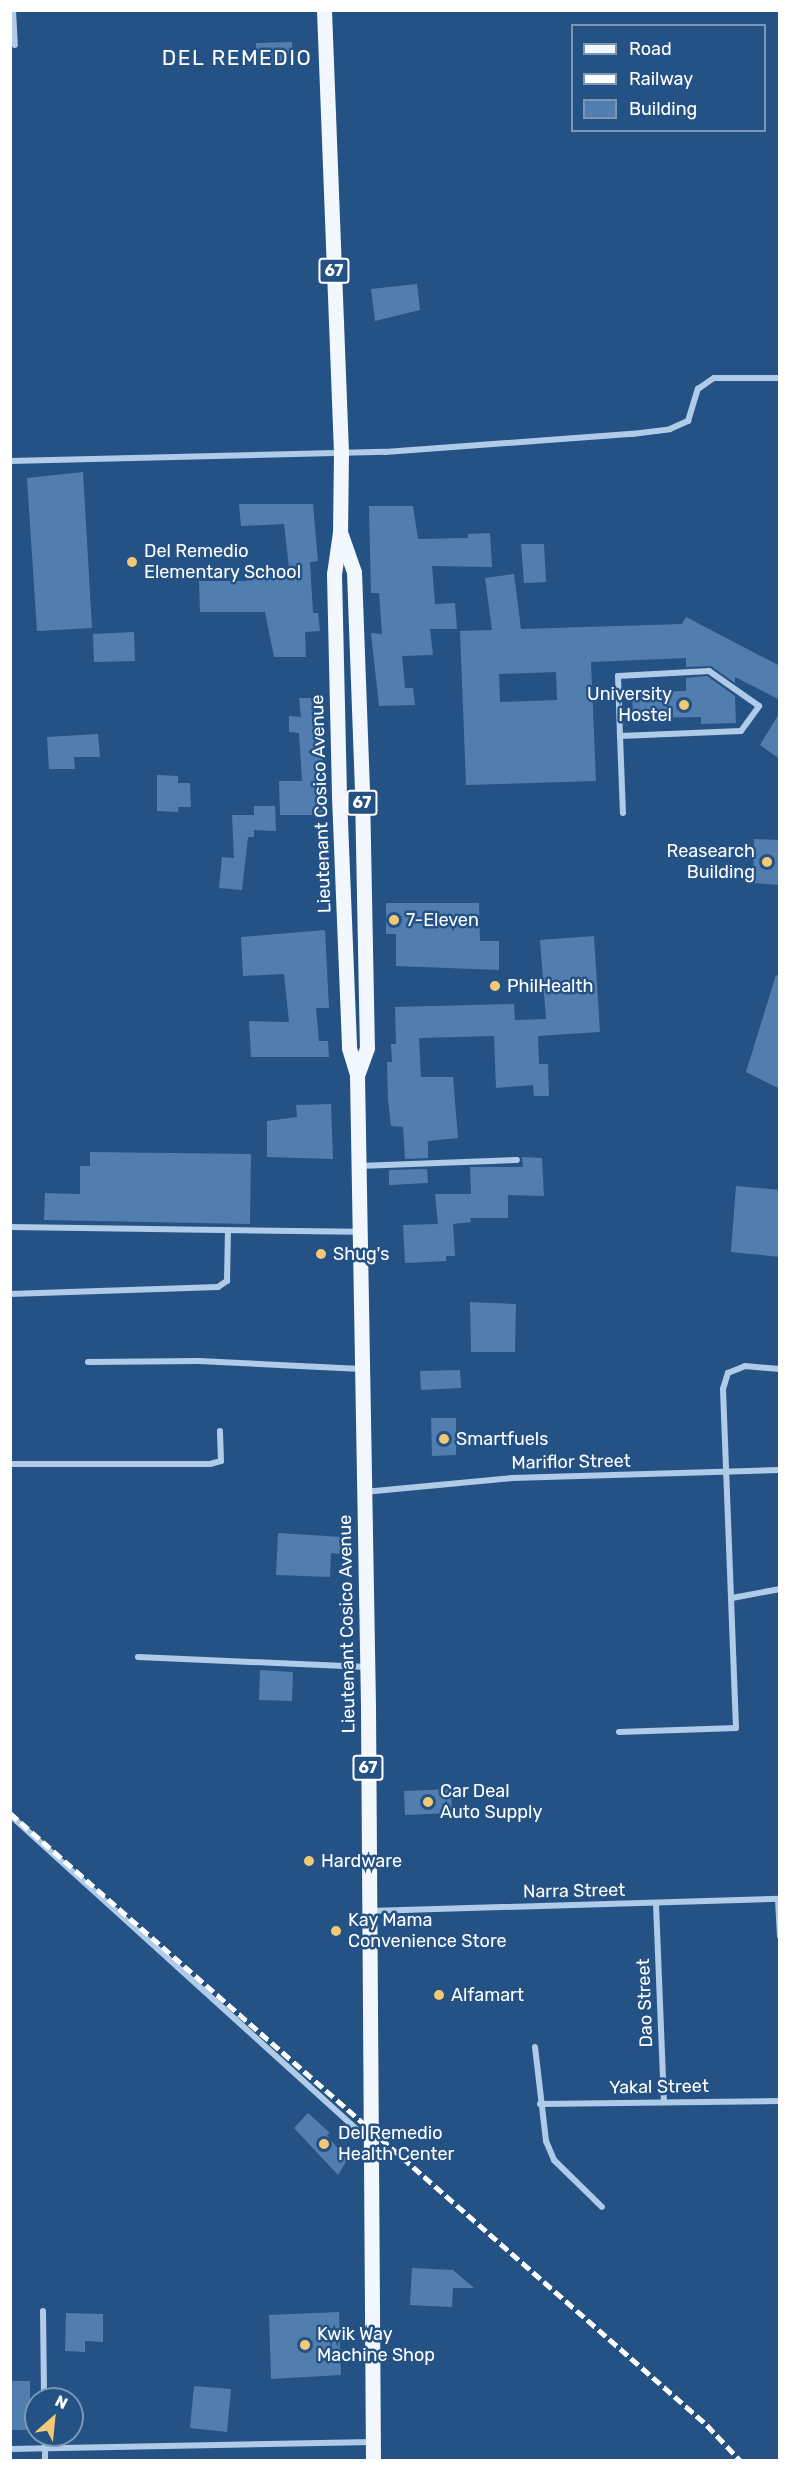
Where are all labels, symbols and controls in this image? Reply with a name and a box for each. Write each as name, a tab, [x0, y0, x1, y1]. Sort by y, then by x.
legend	[571, 24, 766, 132]
text: Road	[629, 38, 672, 60]
district label: DEL REMEDIO	[162, 45, 312, 71]
text: Railway	[629, 68, 693, 90]
text: Building	[629, 98, 697, 120]
road number: 67	[318, 258, 350, 284]
place label: Del Remedio Elementary School	[144, 541, 302, 584]
marker: Del Remedio Elementary School	[125, 555, 139, 569]
place label: University Hostel	[587, 684, 672, 726]
street label: Lieutenant Cosico Avenue	[306, 694, 336, 914]
marker: University Hostel	[677, 698, 691, 712]
road number: 67	[346, 790, 378, 816]
place label: Reasearch Building	[667, 841, 755, 884]
marker: Reasearch Building	[760, 855, 774, 869]
place label: 7-Eleven	[406, 909, 479, 931]
marker: 7-Eleven	[387, 913, 401, 927]
place label: PhilHealth	[507, 975, 593, 997]
marker: PhilHealth	[488, 979, 502, 993]
place label: Shug's	[333, 1243, 389, 1265]
marker: Shug's	[314, 1247, 328, 1261]
place label: Smartfuels	[456, 1428, 548, 1450]
marker: Smartfuels	[437, 1432, 451, 1446]
street label: Mariflor Street	[511, 1450, 631, 1474]
street label: Lieutenant Cosico Avenue	[334, 1514, 360, 1734]
road number: 67	[352, 1755, 385, 1781]
place label: Car Deal Auto Supply	[440, 1781, 542, 1824]
marker: Car Deal Auto Supply	[421, 1795, 435, 1809]
place label: Hardware	[321, 1850, 402, 1872]
marker: Hardware	[302, 1854, 316, 1868]
street label: Narra Street	[523, 1879, 625, 1903]
place label: Kay Mama Convenience Store	[348, 1910, 507, 1952]
marker: Kay Mama Convenience Store	[329, 1924, 343, 1938]
street label: Dao Street	[633, 1958, 657, 2048]
place label: Alfamart	[451, 1984, 524, 2006]
marker: Alfamart	[432, 1988, 446, 2002]
street label: Yakal Street	[609, 2075, 709, 2099]
place label: Del Remedio Health Center	[338, 2123, 454, 2166]
marker: Del Remedio Health Center	[315, 2135, 333, 2153]
place label: Kwik Way Machine Shop	[317, 2324, 435, 2366]
marker: Kwik Way Machine Shop	[298, 2338, 312, 2352]
north arrow	[24, 2387, 84, 2447]
text: N	[52, 2391, 71, 2413]

